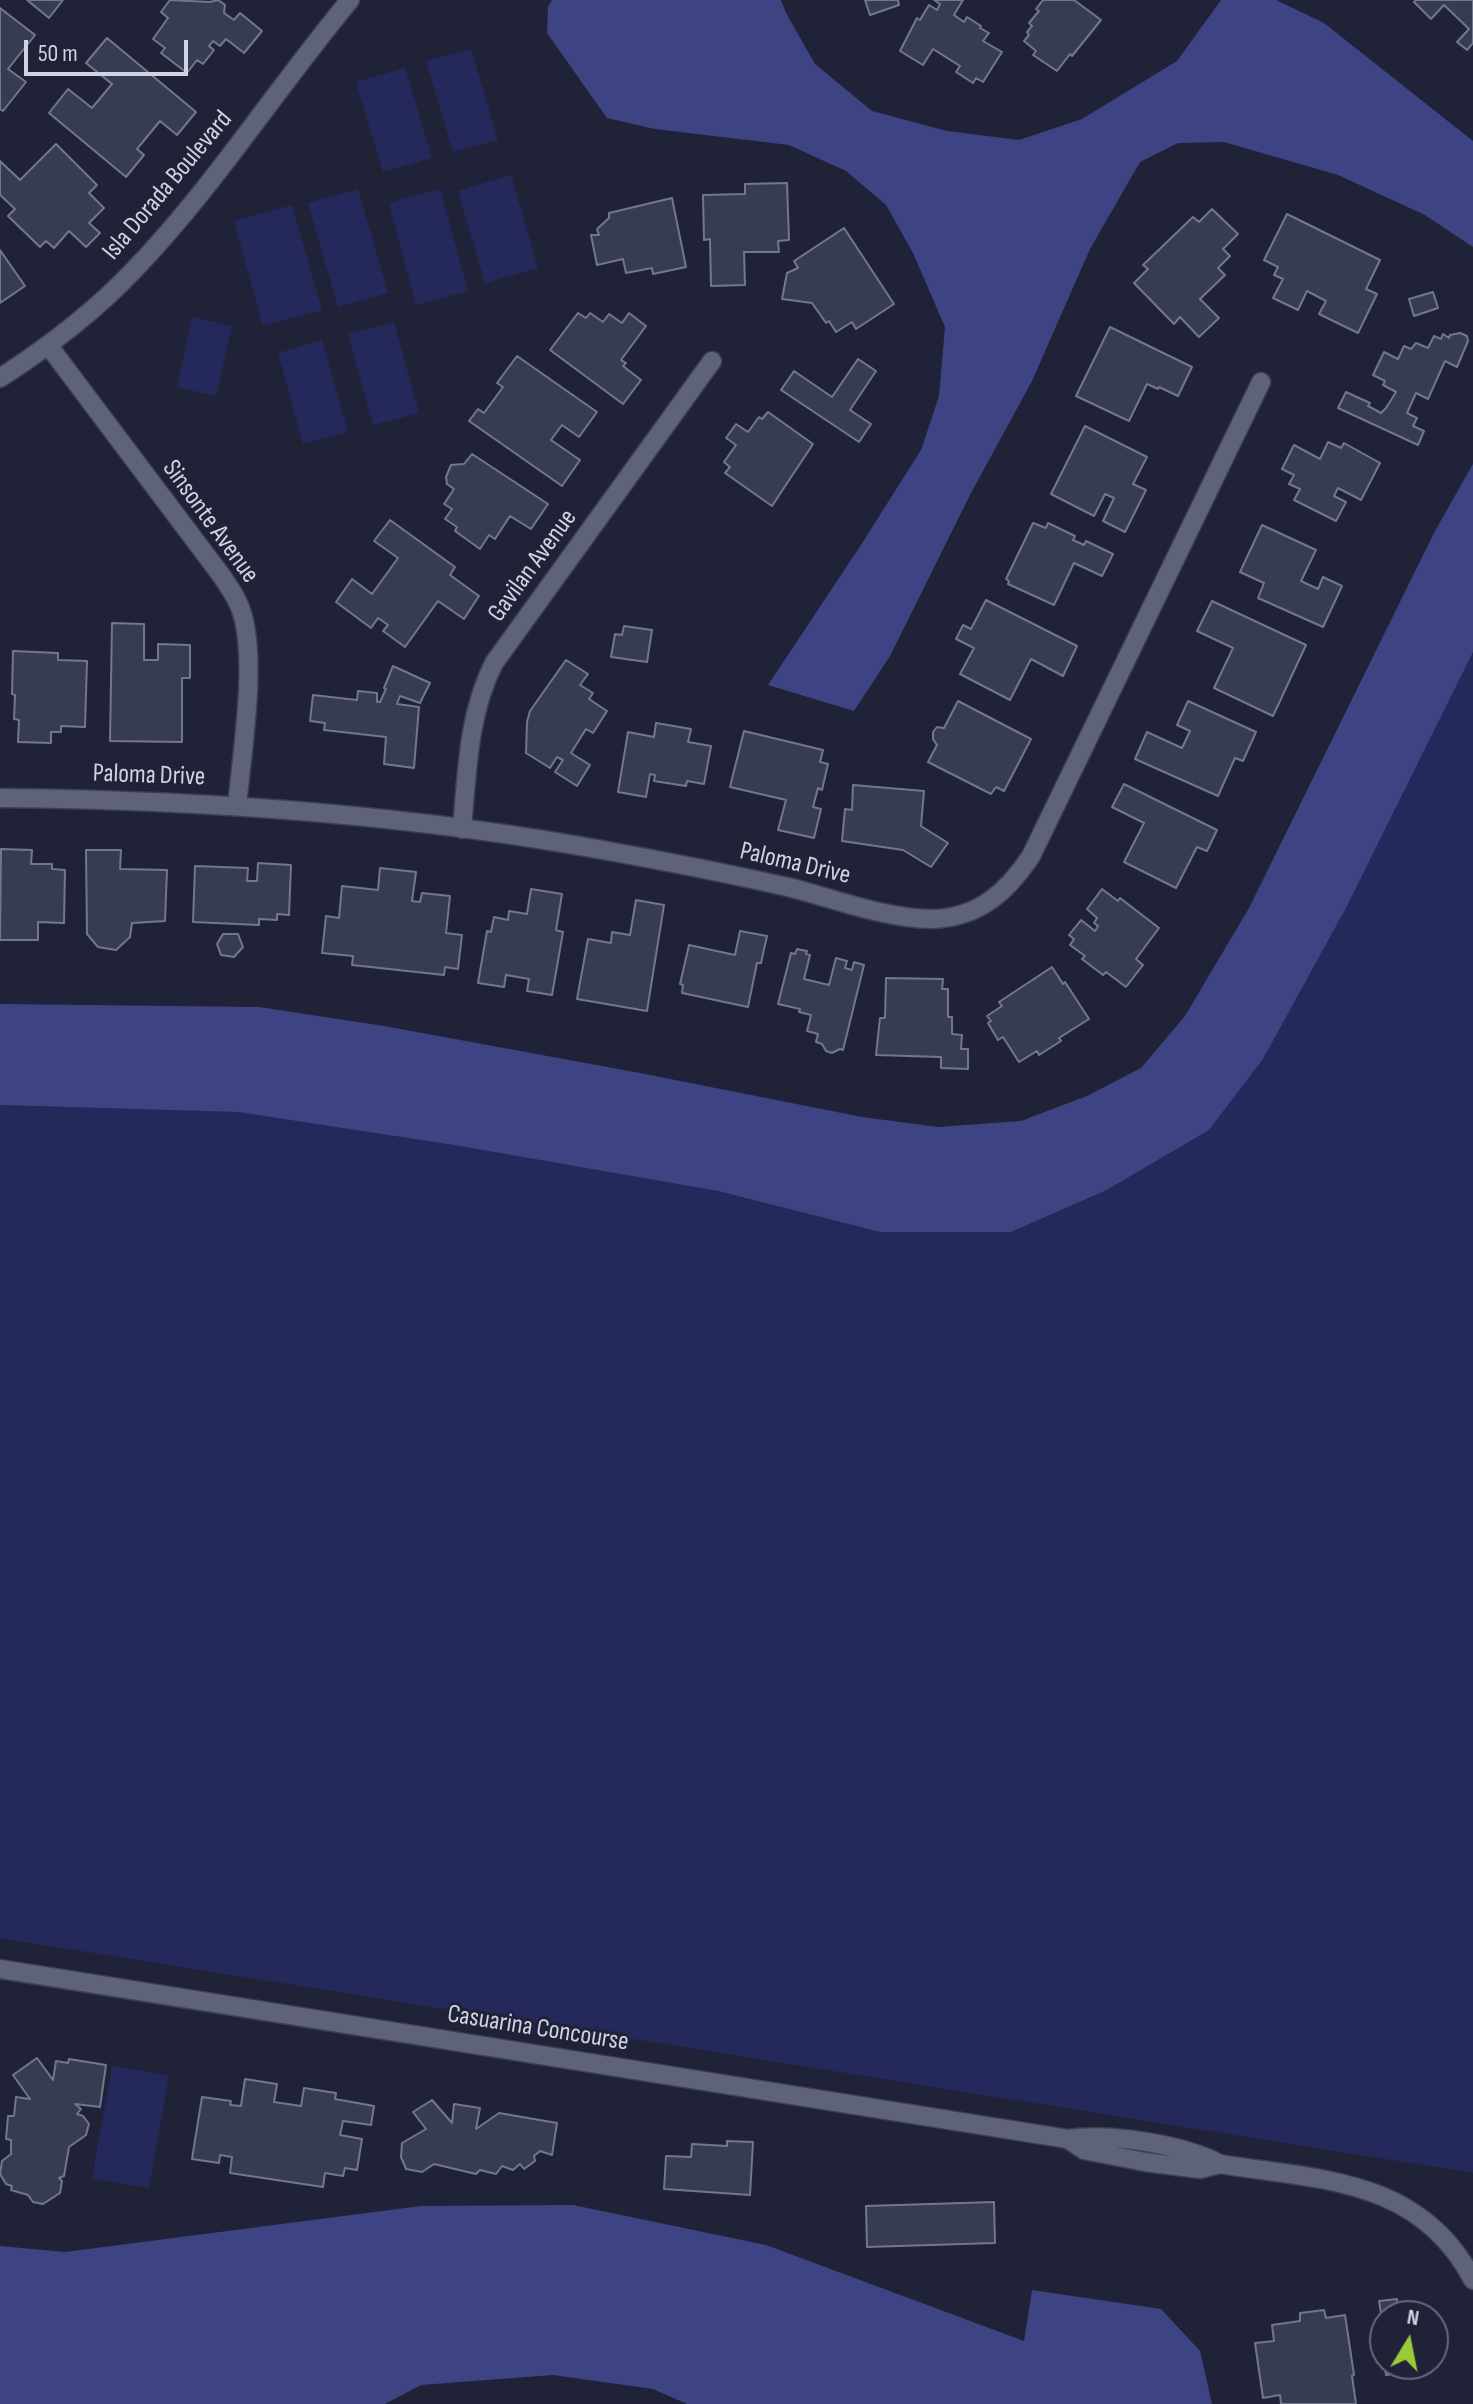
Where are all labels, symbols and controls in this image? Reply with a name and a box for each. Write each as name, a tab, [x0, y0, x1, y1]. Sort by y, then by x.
scale bar	[28, 24, 192, 74]
text: 50 m	[38, 39, 78, 68]
street label: Isla Dorada Boulevard	[97, 105, 239, 267]
street label: Sinsonte Avenue	[155, 454, 265, 590]
street label: Gavilan Avenue	[482, 504, 584, 628]
street label: Paloma Drive	[92, 758, 206, 794]
street label: Paloma Drive	[737, 836, 853, 892]
street label: Casuarina Concourse	[445, 1999, 631, 2059]
north arrow	[1369, 2300, 1449, 2380]
text: N	[1405, 2304, 1421, 2332]

